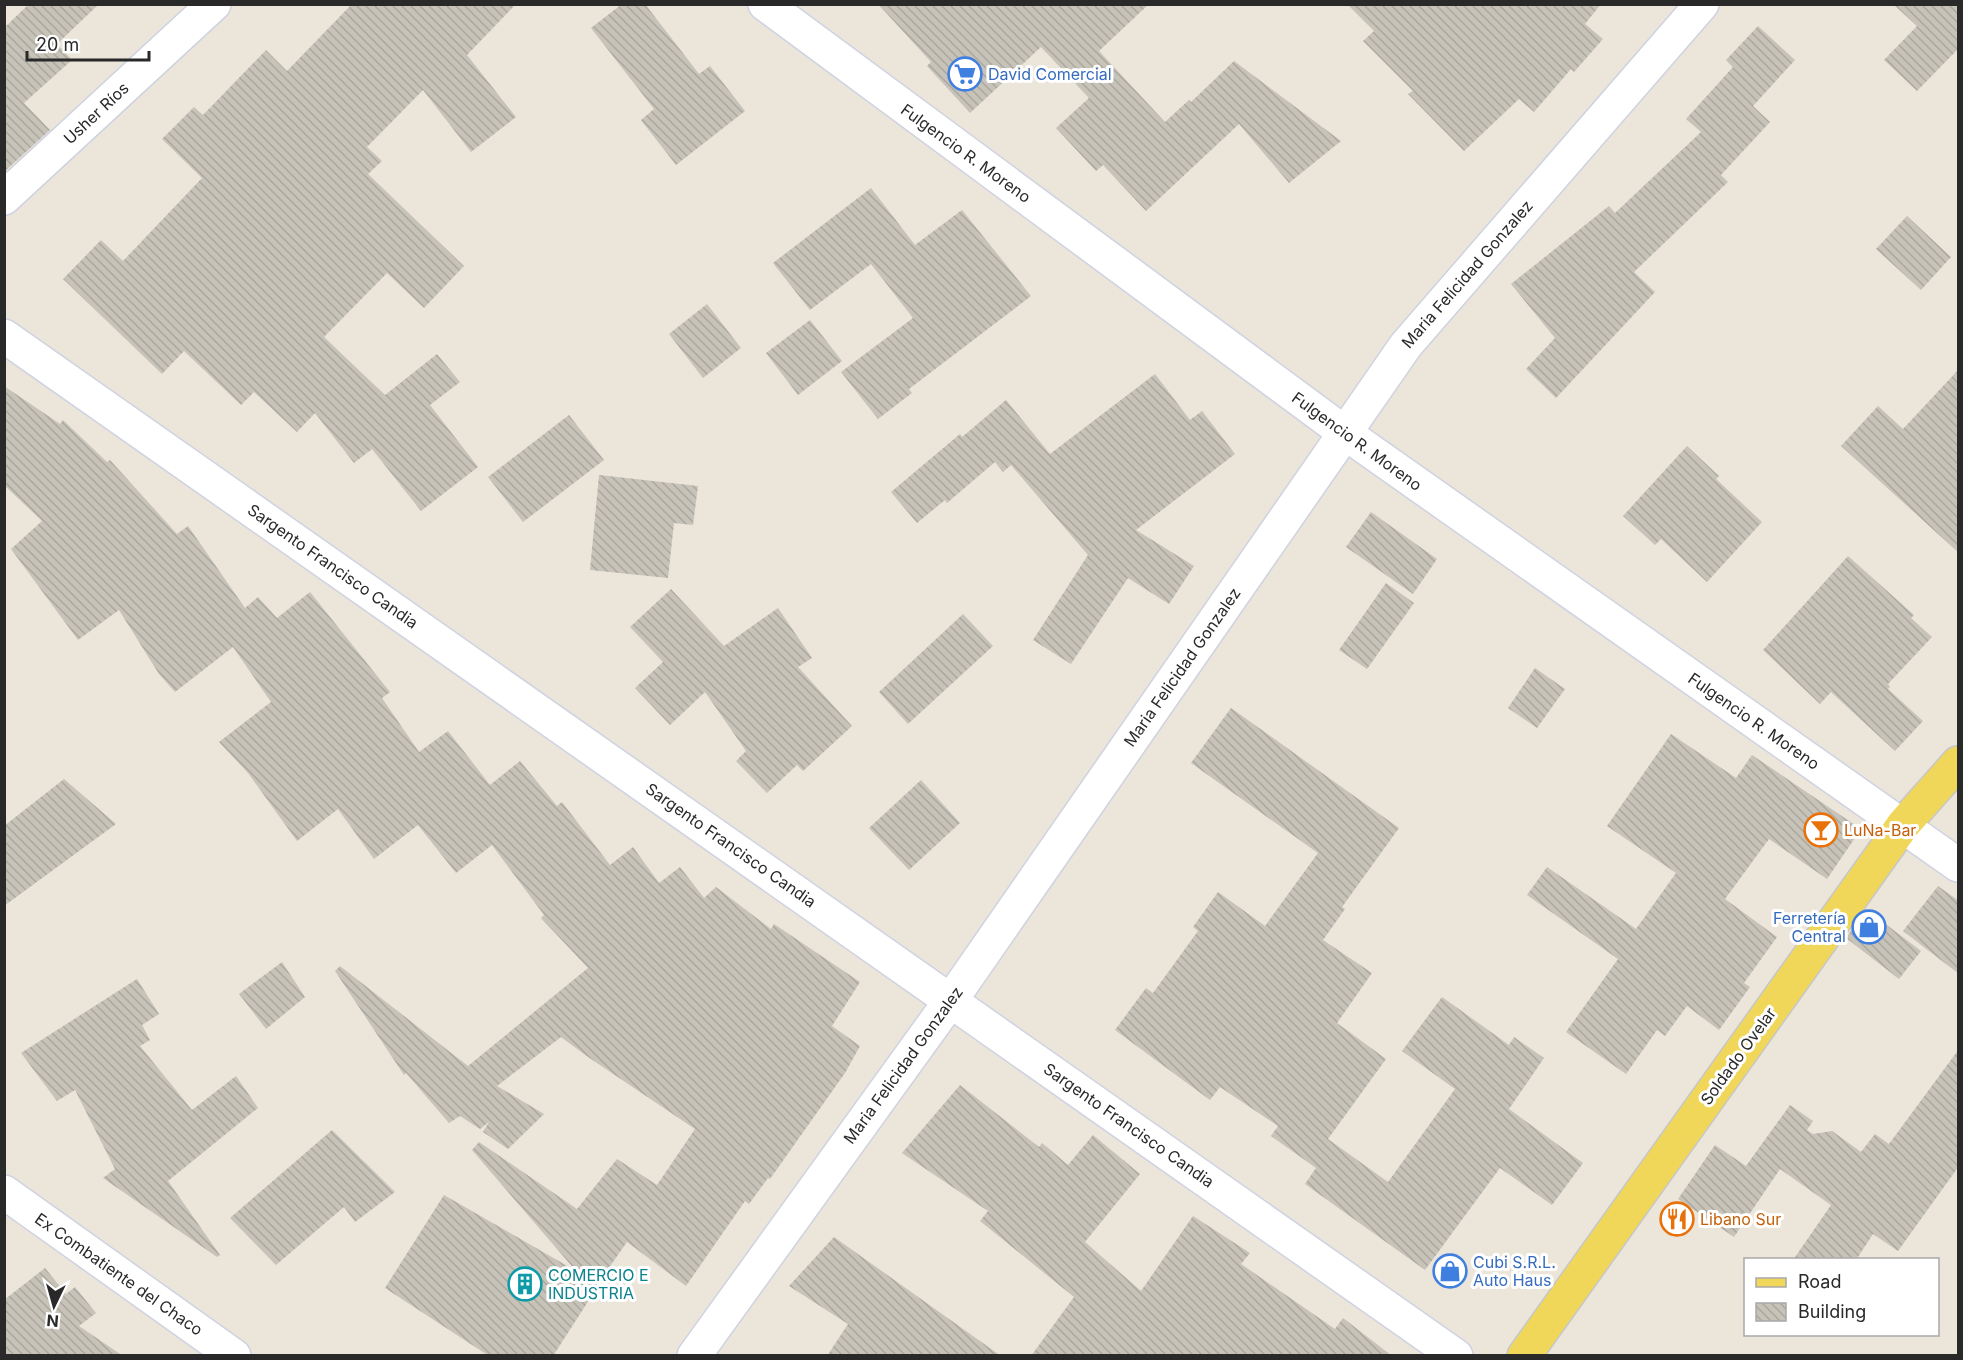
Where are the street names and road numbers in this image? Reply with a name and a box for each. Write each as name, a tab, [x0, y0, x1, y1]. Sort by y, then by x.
street label: Usher Ríos	[59, 78, 133, 148]
street label: Fulgencio R. Moreno	[897, 99, 1035, 207]
street label: Maria Felicidad Gonzalez	[1397, 196, 1537, 352]
street label: Fulgencio R. Moreno	[1288, 387, 1426, 495]
street label: Sargento Francisco Candia	[244, 499, 422, 633]
street label: Maria Felicidad Gonzalez	[1119, 584, 1245, 750]
street label: Fulgencio R. Moreno	[1685, 668, 1823, 774]
street label: Sargento Francisco Candia	[642, 778, 820, 912]
street label: Maria Felicidad Gonzalez	[839, 982, 967, 1148]
street label: Soldado Ovelar	[1696, 1003, 1780, 1109]
street label: Sargento Francisco Candia	[1040, 1058, 1218, 1192]
street label: Ex Combatiente del Chaco	[31, 1208, 207, 1340]

